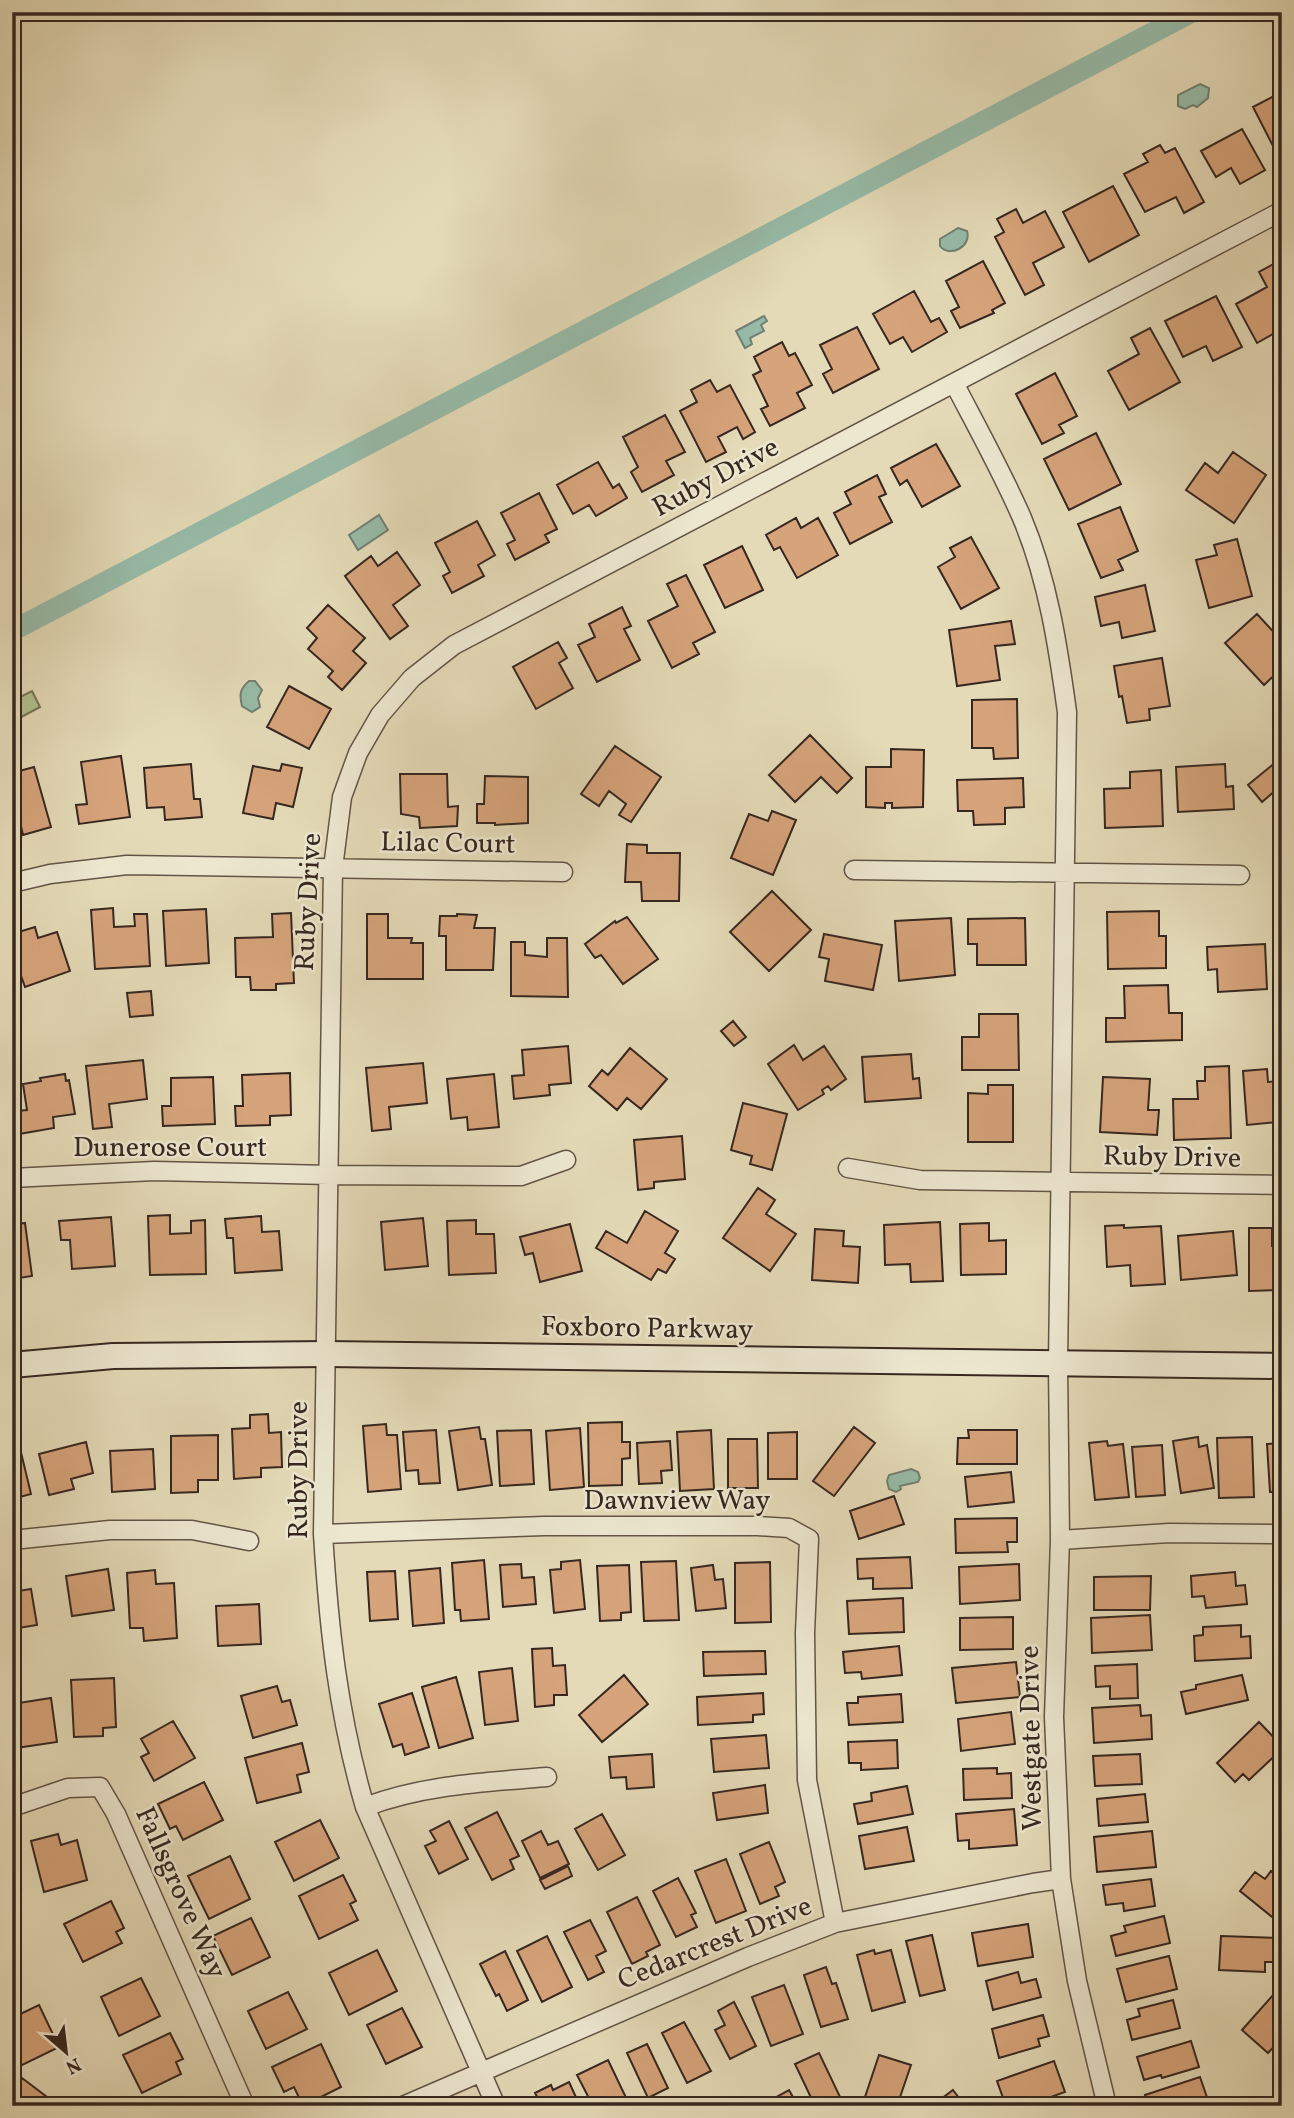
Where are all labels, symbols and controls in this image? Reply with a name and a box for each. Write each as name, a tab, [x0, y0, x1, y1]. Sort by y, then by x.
street label: Ruby Drive	[646, 428, 786, 528]
street label: Lilac Court	[380, 823, 516, 865]
street label: Ruby Drive	[286, 832, 332, 972]
street label: Dunerose Court	[73, 1129, 267, 1168]
street label: Ruby Drive	[1103, 1137, 1241, 1179]
street label: Foxboro Parkway	[540, 1308, 754, 1350]
street label: Ruby Drive	[280, 1401, 319, 1539]
street label: Dawnview Way	[584, 1482, 771, 1521]
street label: Westgate Drive	[1011, 1645, 1053, 1831]
street label: Fallsgrove Way	[125, 1801, 235, 1985]
street label: Cedarcrest Drive	[612, 1887, 818, 2001]
north arrow	[32, 2016, 102, 2086]
text: N	[61, 2051, 85, 2080]

